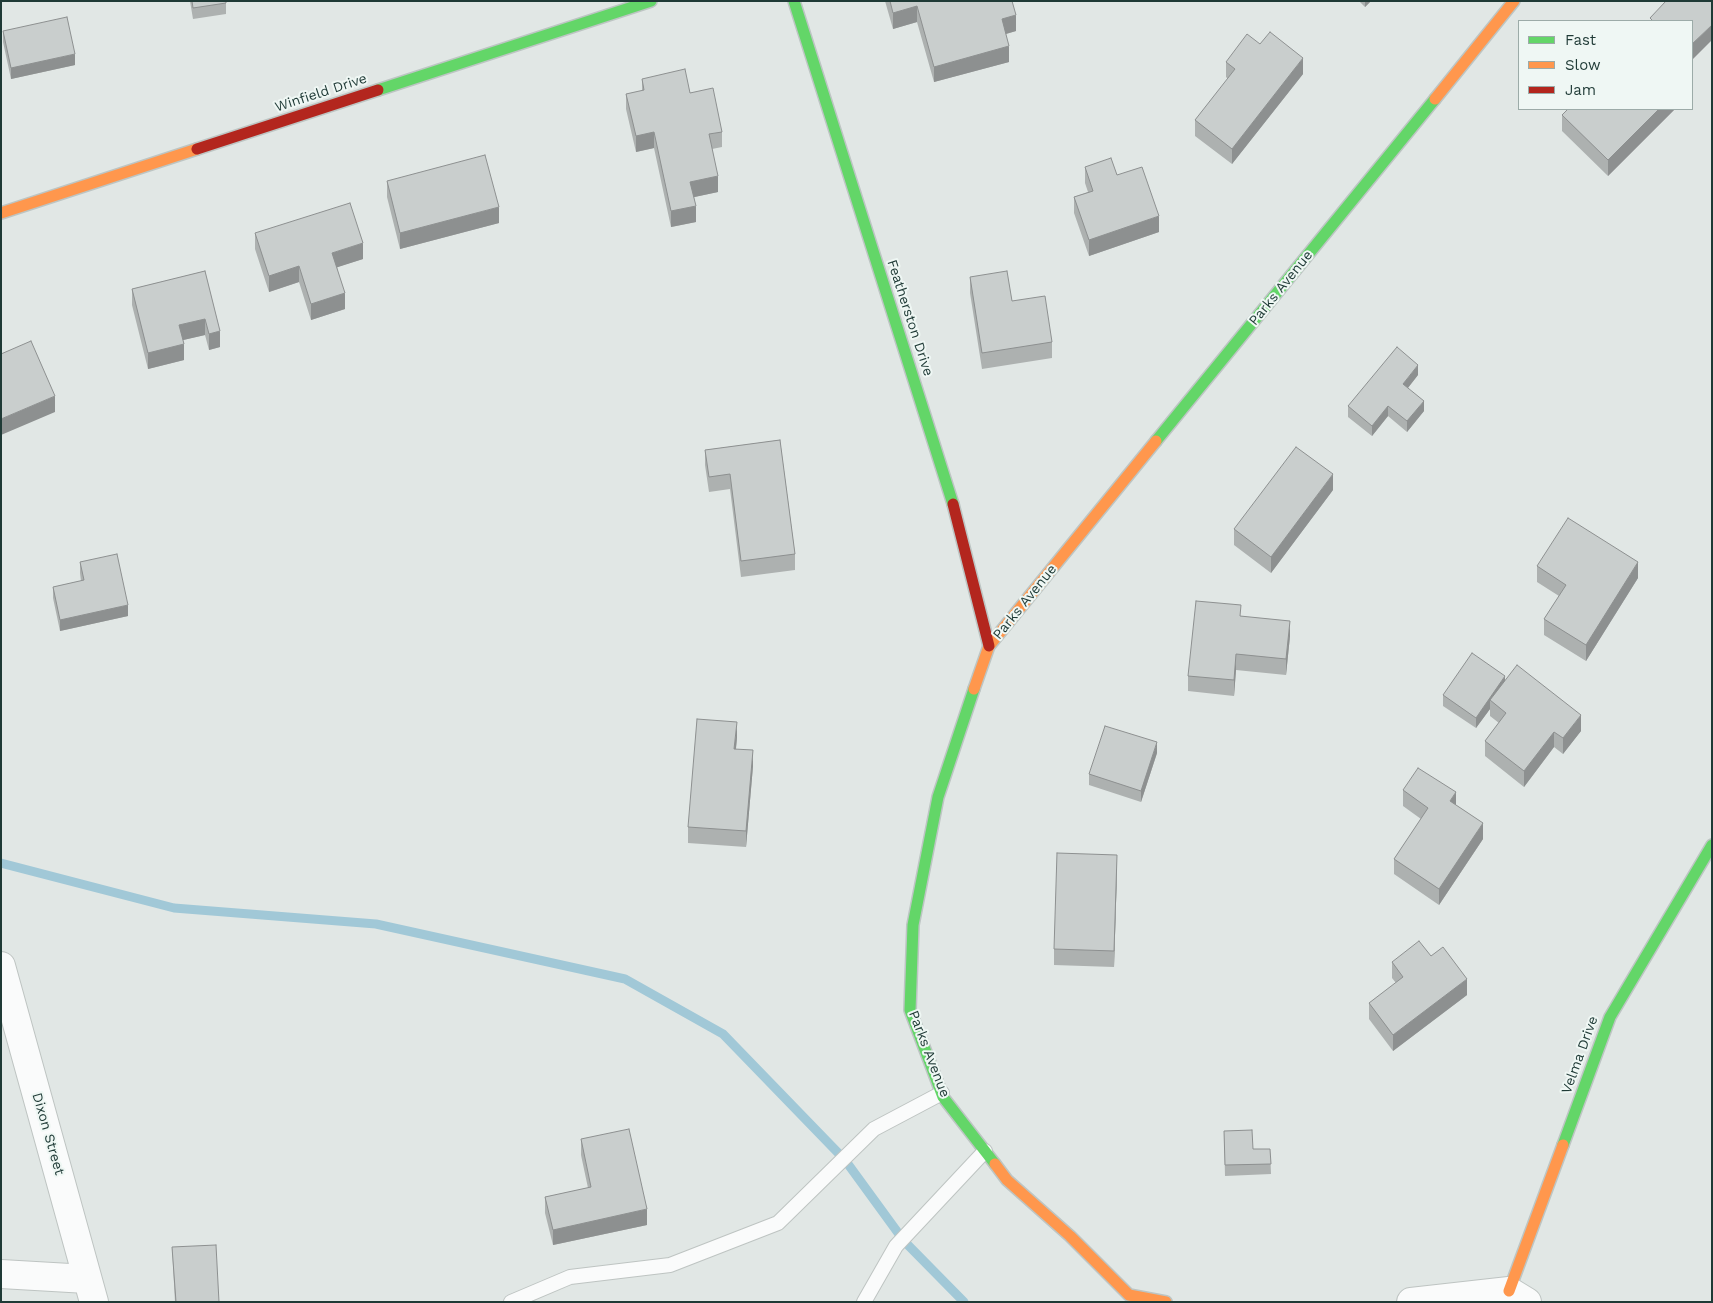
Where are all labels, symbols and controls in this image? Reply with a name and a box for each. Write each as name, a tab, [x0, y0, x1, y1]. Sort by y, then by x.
legend	[1518, 20, 1693, 110]
text: Fast	[1565, 31, 1596, 49]
text: Slow	[1565, 56, 1601, 74]
street label: Winfield Drive	[273, 70, 369, 116]
text: Jam	[1565, 81, 1596, 99]
street label: Parks Avenue	[1246, 247, 1316, 329]
street label: Featherston Drive	[883, 258, 937, 378]
street label: Parks Avenue	[990, 561, 1060, 643]
street label: Parks Avenue	[905, 1008, 953, 1100]
street label: Velma Drive	[1558, 1014, 1602, 1096]
street label: Dixon Street	[28, 1091, 68, 1177]

